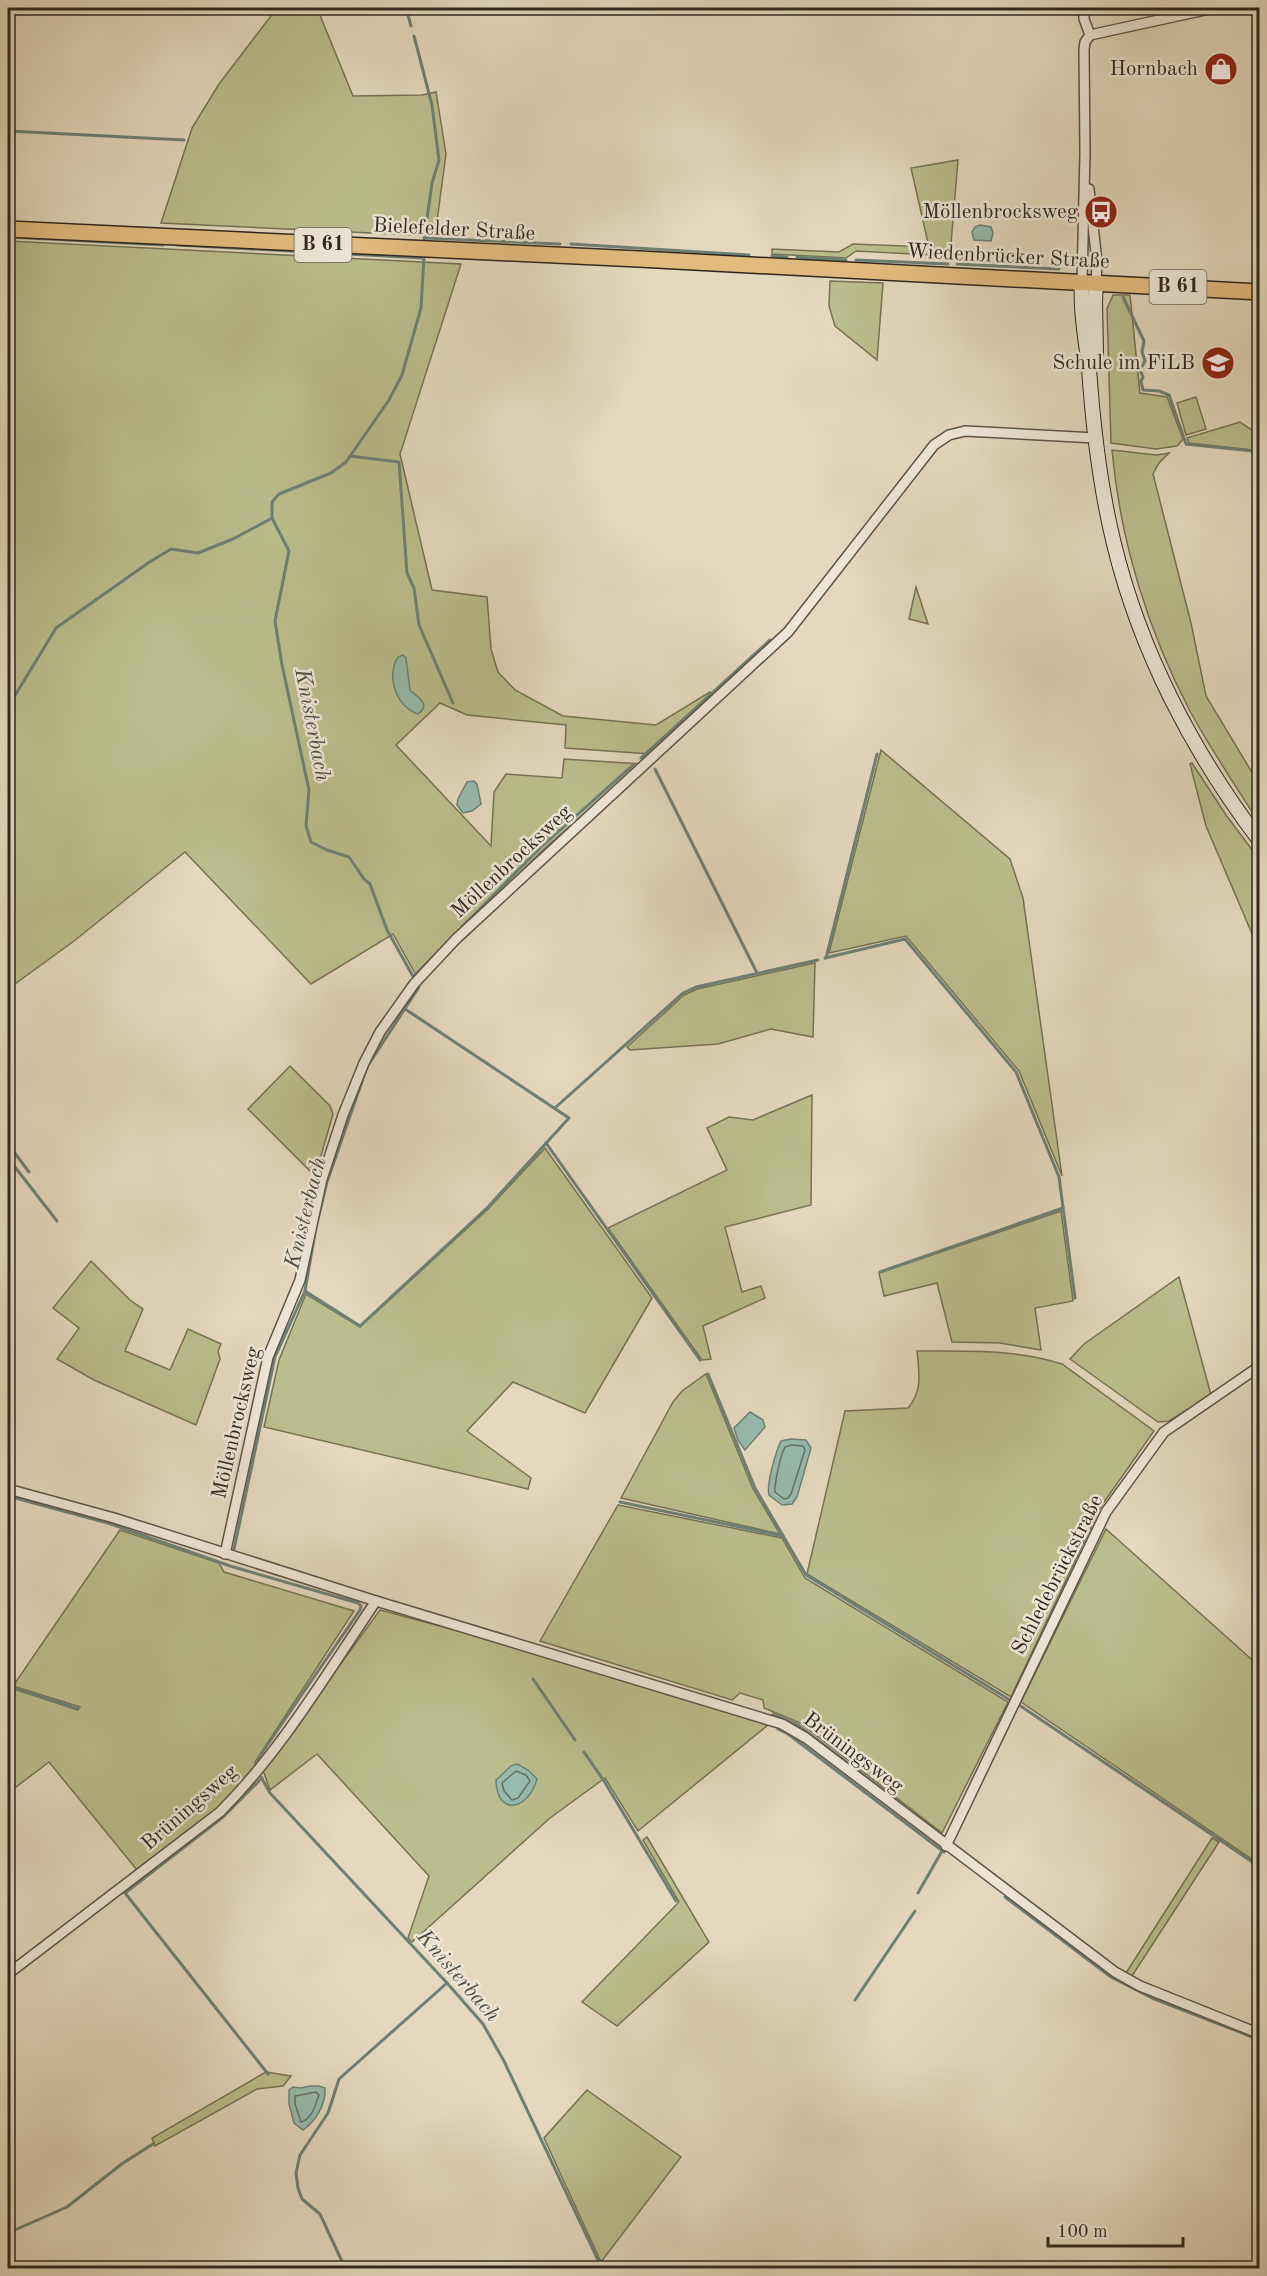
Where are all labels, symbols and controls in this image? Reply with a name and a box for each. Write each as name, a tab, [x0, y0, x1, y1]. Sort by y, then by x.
shop icon: Hornbach	[1203, 51, 1239, 87]
place label: Hornbach	[1109, 59, 1198, 80]
bus stop icon: Möllenbrocksweg	[1083, 194, 1119, 230]
place label: Möllenbrocksweg	[922, 202, 1079, 223]
street label: Bielefelder Straße	[372, 215, 536, 245]
road number: B 61	[294, 228, 352, 262]
street label: Wiedenbrücker Straße	[906, 241, 1110, 273]
road number: B 61	[1150, 270, 1206, 304]
school or university icon: Schule im FiLB	[1200, 345, 1236, 381]
place label: Schule im FiLB	[1052, 353, 1195, 374]
water label: Knisterbach	[290, 666, 334, 783]
street label: Möllenbrocksweg	[448, 801, 577, 923]
water label: Knisterbach	[281, 1155, 330, 1272]
street label: Möllenbrocksweg	[209, 1344, 265, 1501]
street label: Schledebrückstraße	[1009, 1492, 1107, 1658]
street label: Brüningsweg	[799, 1709, 908, 1798]
street label: Brüningsweg	[138, 1760, 242, 1855]
water label: Knisterbach	[412, 1925, 504, 2026]
scale bar	[1048, 2210, 1183, 2248]
text: 100 m	[1057, 2223, 1108, 2241]

